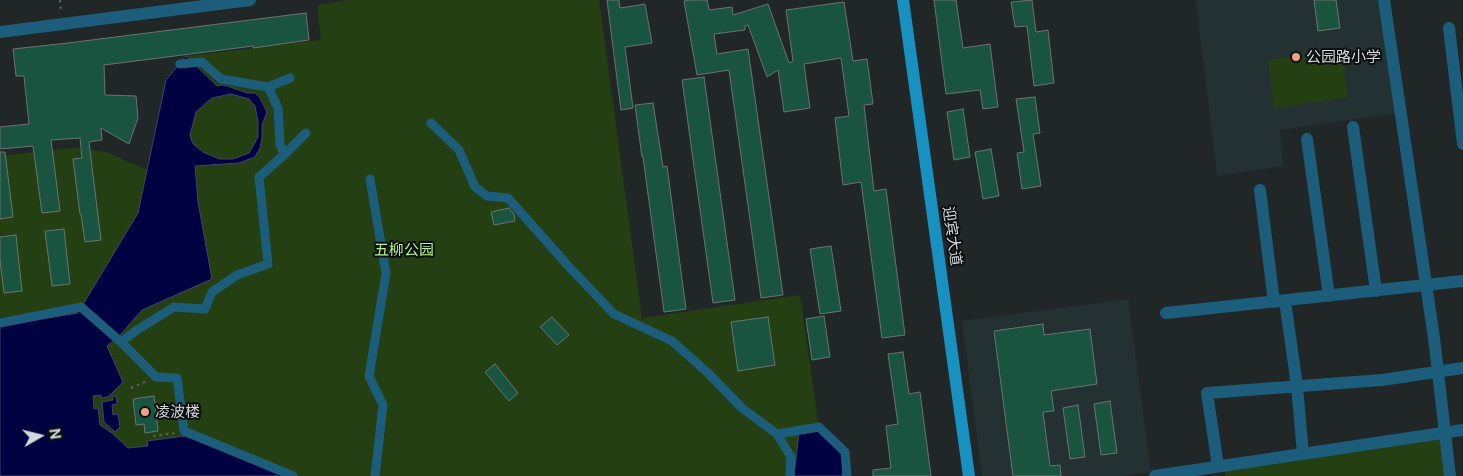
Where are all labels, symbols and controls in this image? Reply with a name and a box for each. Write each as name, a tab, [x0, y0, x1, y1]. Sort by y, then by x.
place label: 公园路小学	[1306, 48, 1381, 66]
marker: 公园路小学	[1290, 51, 1302, 63]
street label: 迎宾大道	[939, 205, 965, 267]
park label: 五柳公园	[374, 241, 434, 259]
place label: 凌波楼	[155, 403, 200, 421]
marker: 凌波楼	[139, 406, 151, 418]
north arrow	[15, 411, 65, 461]
text: N	[46, 427, 64, 440]

